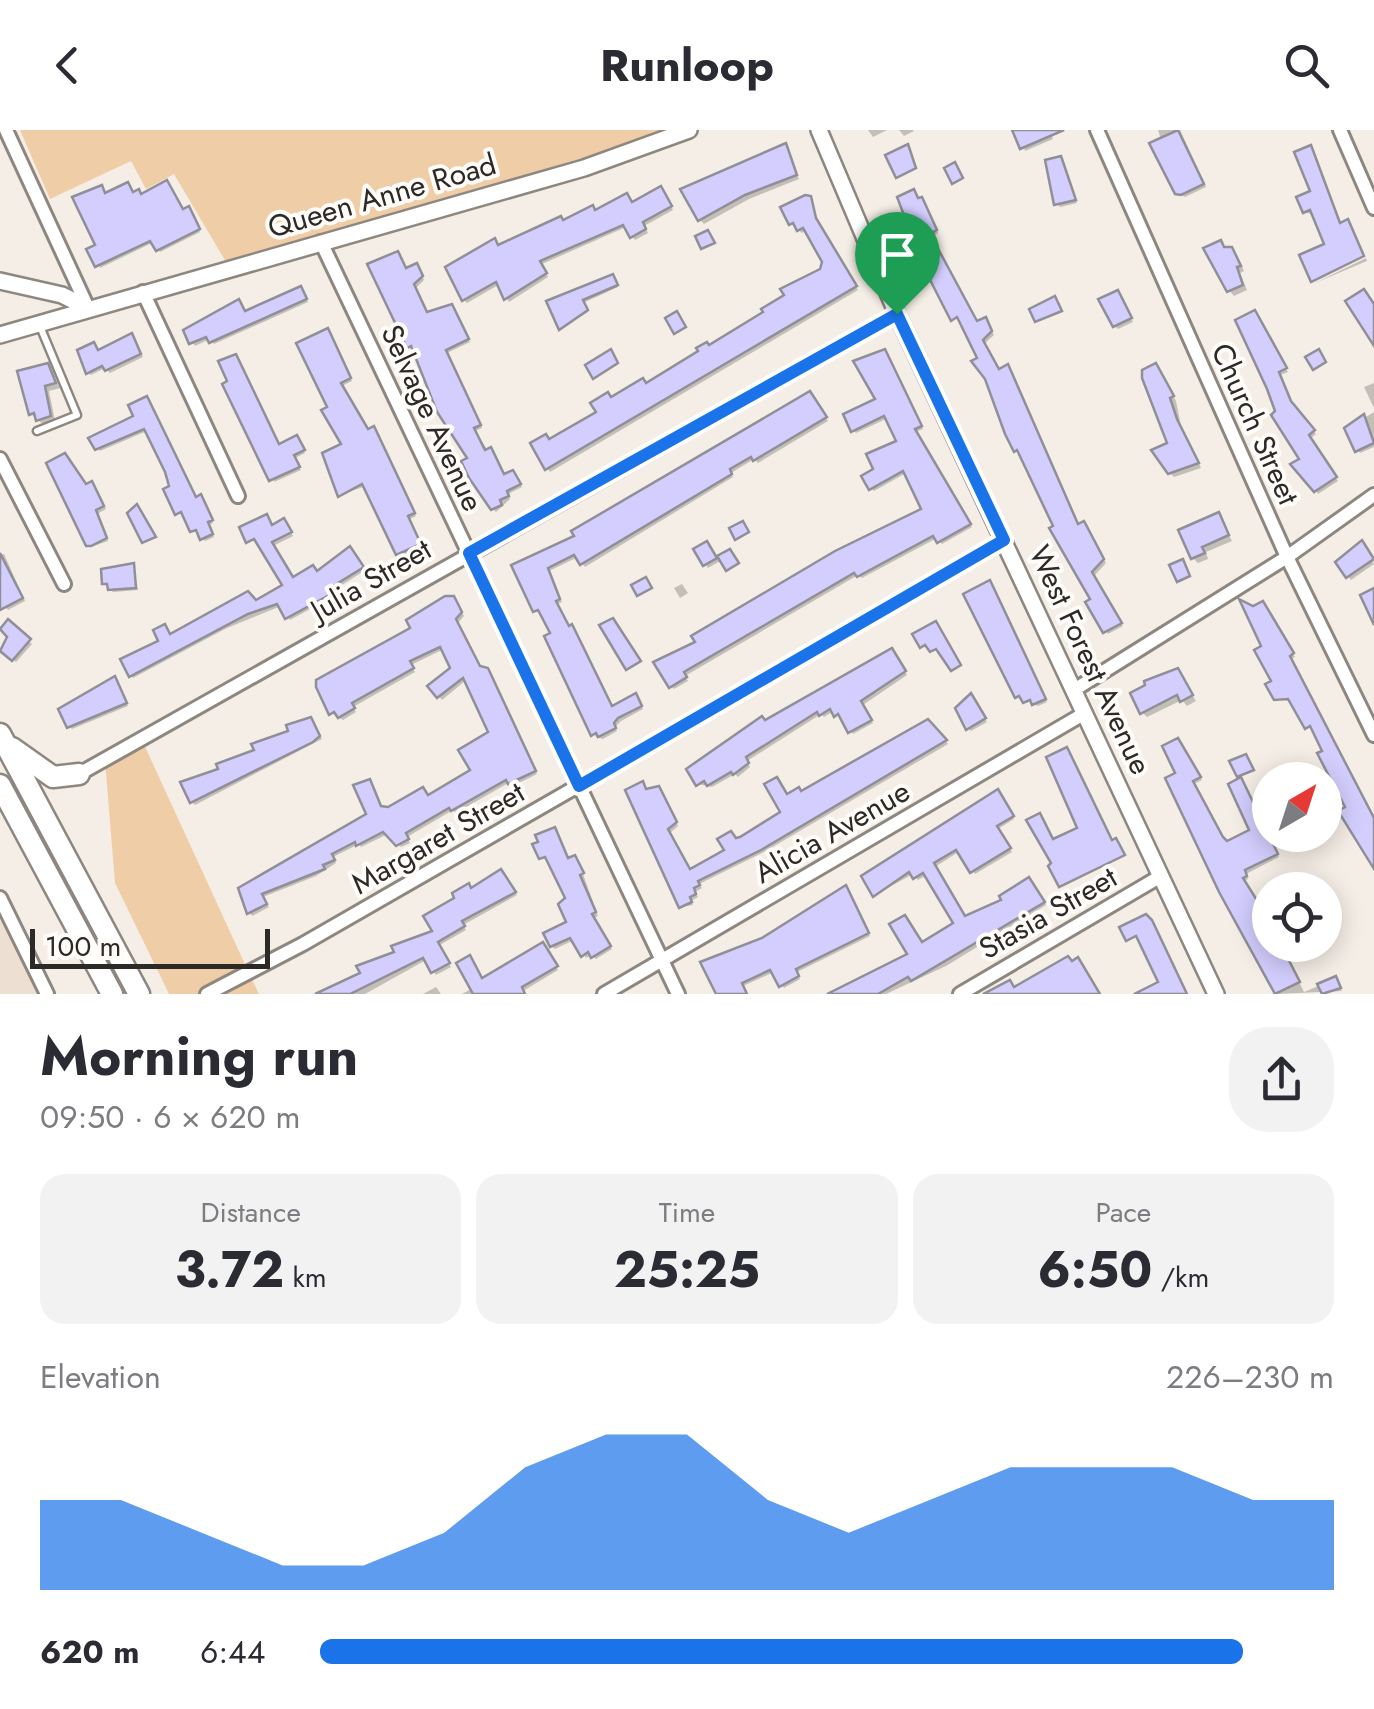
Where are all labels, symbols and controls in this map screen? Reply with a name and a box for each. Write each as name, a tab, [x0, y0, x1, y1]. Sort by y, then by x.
text: Runloop	[600, 33, 774, 98]
icon: back	[40, 38, 95, 93]
icon: search	[1279, 38, 1334, 93]
street label: Queen Anne Road	[263, 142, 501, 249]
pin	[855, 212, 940, 315]
icon: arrive	[870, 227, 925, 282]
street label: Selvage Avenue	[370, 317, 495, 518]
street label: Church Street	[1201, 336, 1311, 512]
street label: Julia Street	[299, 527, 440, 633]
street label: West Forest Avenue	[1018, 538, 1162, 782]
north arrow	[1252, 762, 1342, 852]
map controls	[1252, 762, 1342, 962]
street label: Margaret Street	[343, 770, 533, 904]
street label: Alicia Avenue	[746, 770, 918, 894]
street label: Stasia Street	[971, 855, 1125, 969]
button: locate	[1252, 872, 1342, 962]
scale bar	[30, 924, 270, 968]
text: 100 m	[45, 926, 121, 967]
text: Morning run	[40, 1016, 358, 1096]
button: share	[1229, 1027, 1334, 1132]
text: 09:50 · 6 × 620 m	[40, 1094, 300, 1140]
text: Distance	[201, 1192, 301, 1233]
text: Time	[659, 1192, 715, 1233]
text: Pace	[1095, 1192, 1151, 1233]
text: 3.72	[175, 1233, 284, 1306]
text: 25:25	[614, 1233, 760, 1306]
text: 6:50	[1037, 1233, 1152, 1306]
text: km	[284, 1257, 327, 1298]
text: /km	[1152, 1257, 1209, 1298]
text: Elevation	[40, 1354, 161, 1400]
text: 226–230 m	[1166, 1354, 1334, 1400]
text: 620 m	[40, 1629, 139, 1675]
text: 6:44	[200, 1629, 265, 1675]

